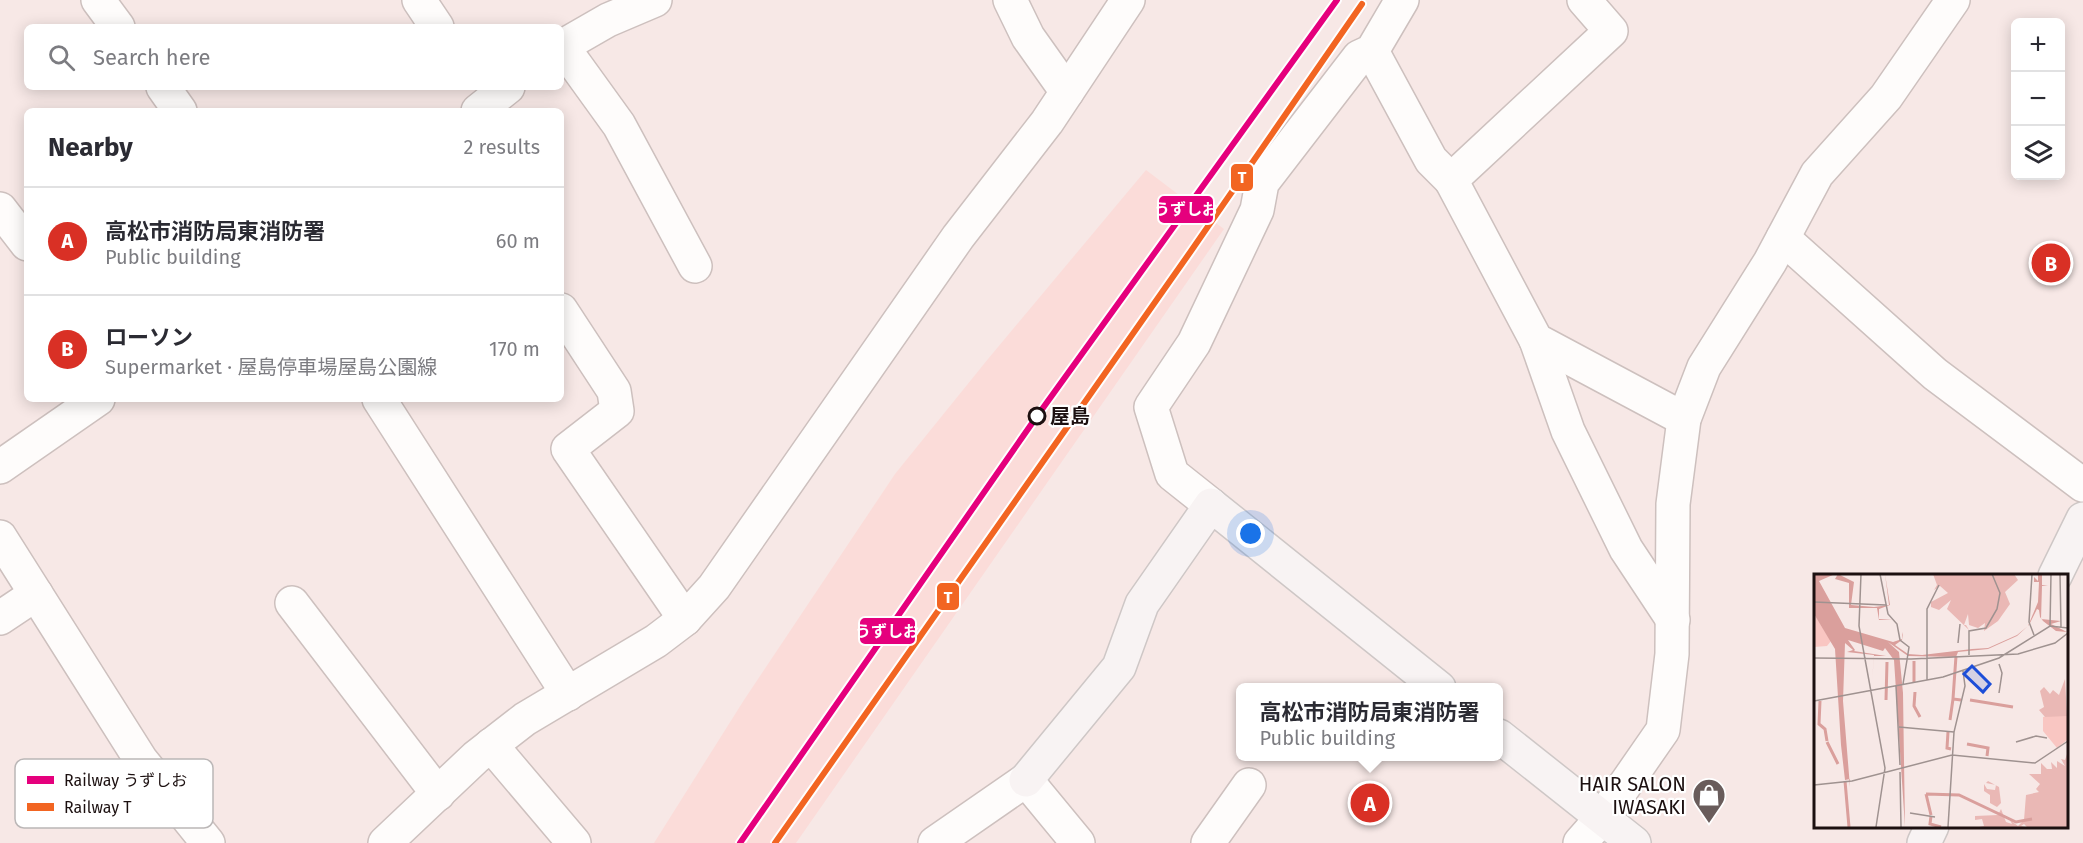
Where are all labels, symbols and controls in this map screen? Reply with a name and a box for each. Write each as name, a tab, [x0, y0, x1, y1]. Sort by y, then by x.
map controls	[2011, 18, 2065, 180]
button: +	[2011, 18, 2065, 72]
search box	[24, 24, 564, 90]
icon: search	[45, 41, 78, 74]
text: Search here	[93, 44, 211, 71]
button: −	[2011, 72, 2065, 126]
button: layers	[2011, 126, 2065, 180]
text: Nearby	[48, 132, 133, 163]
text: 2 results	[463, 135, 540, 159]
line badge: T	[1230, 163, 1254, 192]
text: T	[1238, 168, 1247, 187]
line badge: うずしお	[1158, 195, 1214, 224]
text: うずしお	[1154, 200, 1218, 219]
text: 高松市消防局東消防署	[105, 218, 325, 245]
text: A	[62, 229, 73, 253]
text: 60 m	[496, 229, 540, 253]
pin: B	[2032, 240, 2070, 286]
text: Public building	[105, 245, 241, 269]
text: ローソン	[105, 324, 193, 351]
text: B	[61, 337, 74, 361]
text: 170 m	[489, 337, 540, 361]
text: Supermarket · 屋島停車場屋島公園線	[105, 355, 437, 379]
place label: 屋島	[1050, 404, 1090, 428]
marker: 屋島	[1028, 407, 1046, 425]
your location	[1236, 519, 1265, 548]
inset map	[1814, 574, 2068, 828]
line badge: T	[936, 582, 960, 611]
text: T	[944, 588, 953, 607]
line badge: うずしお	[859, 617, 916, 645]
text: うずしお	[855, 622, 919, 641]
popup	[1236, 683, 1503, 761]
text: 高松市消防局東消防署	[1259, 699, 1480, 726]
text: Public building	[1259, 726, 1395, 750]
legend	[15, 759, 213, 828]
text: Railway うずしお	[64, 771, 187, 790]
place label: HAIR SALON IWASAKI	[1579, 772, 1686, 819]
shop icon: HAIR SALON IWASAKI	[1691, 777, 1727, 824]
pin: A	[1350, 780, 1390, 826]
text: Railway T	[64, 798, 132, 817]

